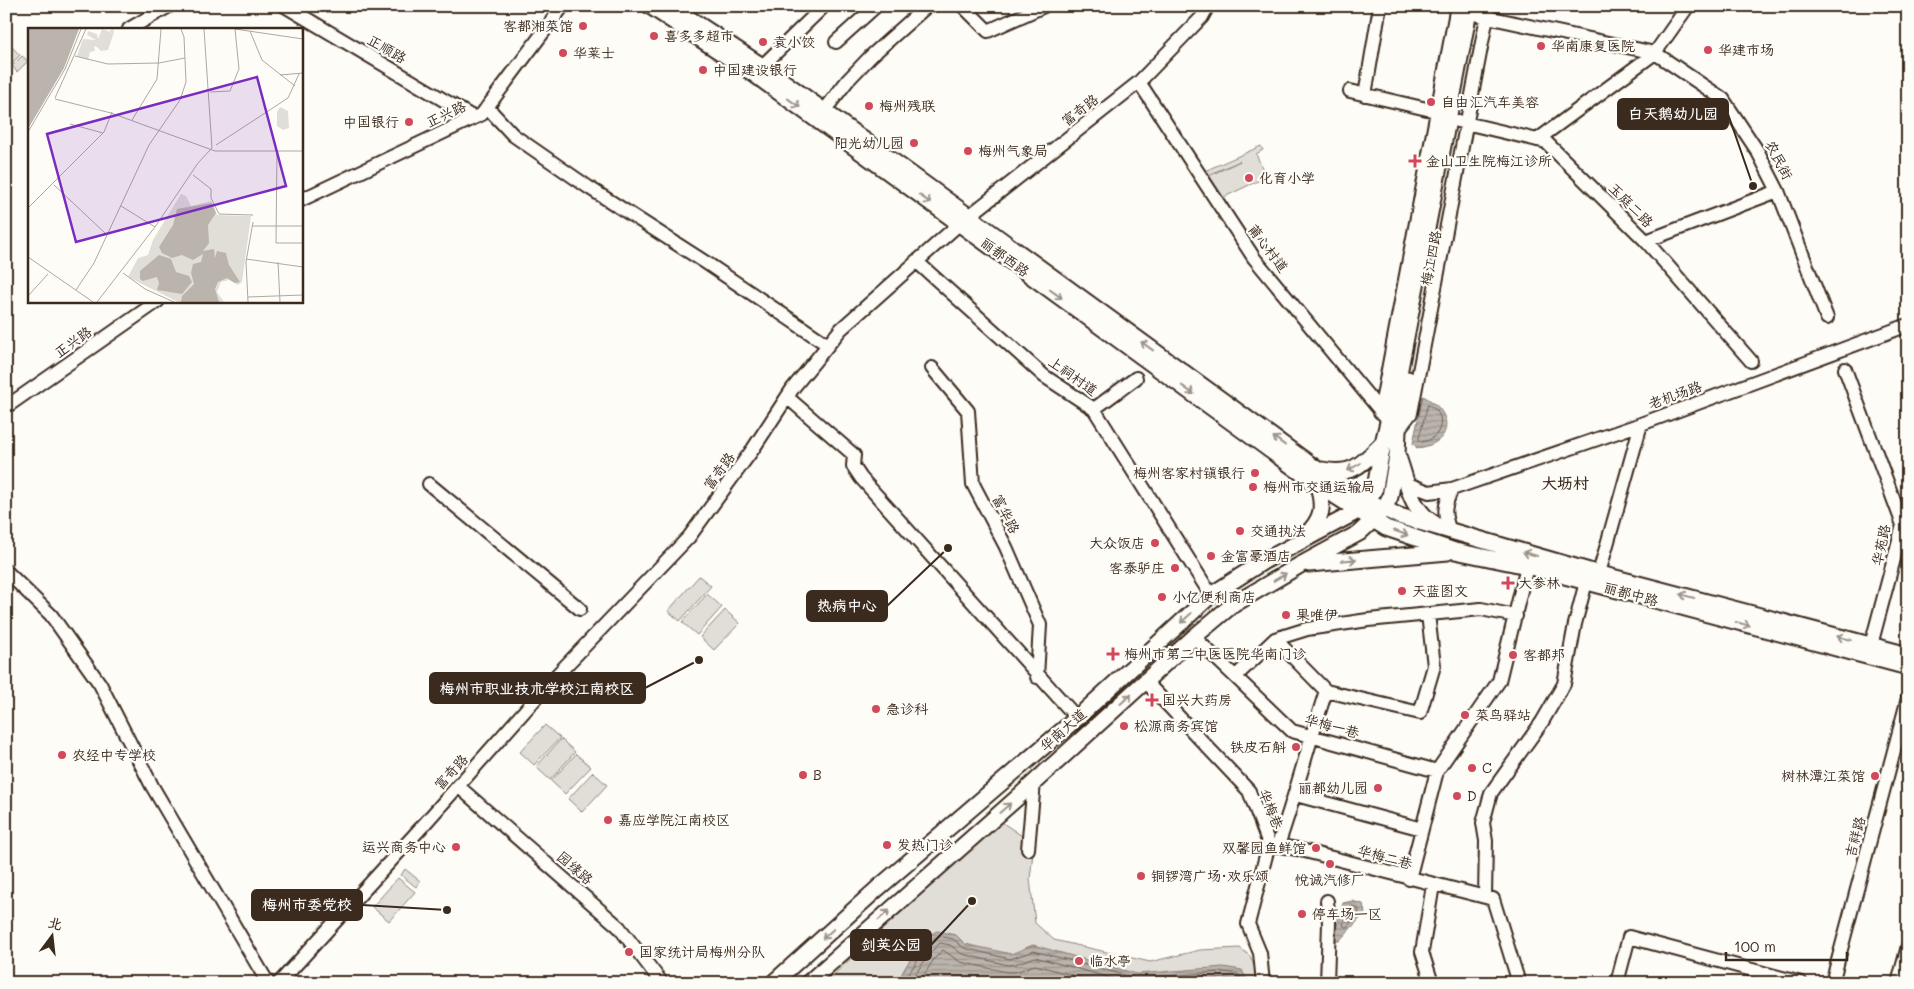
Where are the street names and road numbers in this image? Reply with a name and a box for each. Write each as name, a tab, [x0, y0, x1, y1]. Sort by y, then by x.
street label: 正顺路	[364, 30, 410, 67]
street label: 富奇路	[1057, 89, 1102, 130]
street label: 正兴路	[423, 96, 469, 131]
street label: 农民街	[1761, 137, 1798, 183]
street label: 玉庭二路	[1605, 178, 1658, 231]
street label: 莆心村道	[1244, 220, 1293, 276]
street label: 梅江四路	[1416, 229, 1445, 287]
street label: 丽都西路	[977, 232, 1034, 281]
street label: 正兴路	[50, 322, 95, 361]
street label: 上祠村道	[1045, 352, 1102, 399]
street label: 老机场路	[1645, 376, 1704, 413]
street label: 富奇路	[699, 448, 739, 493]
street label: 富华路	[988, 491, 1025, 537]
street label: 华苑路	[1867, 522, 1894, 567]
street label: 丽都中路	[1602, 577, 1661, 610]
street label: 华南大道	[1035, 704, 1090, 755]
street label: 华梅一巷	[1303, 709, 1363, 742]
street label: 富奇路	[430, 750, 472, 794]
street label: 华梅巷	[1255, 786, 1289, 833]
street label: 吉祥路	[1840, 814, 1869, 860]
street label: 华梅二巷	[1356, 840, 1416, 873]
street label: 园缘路	[553, 847, 597, 889]

